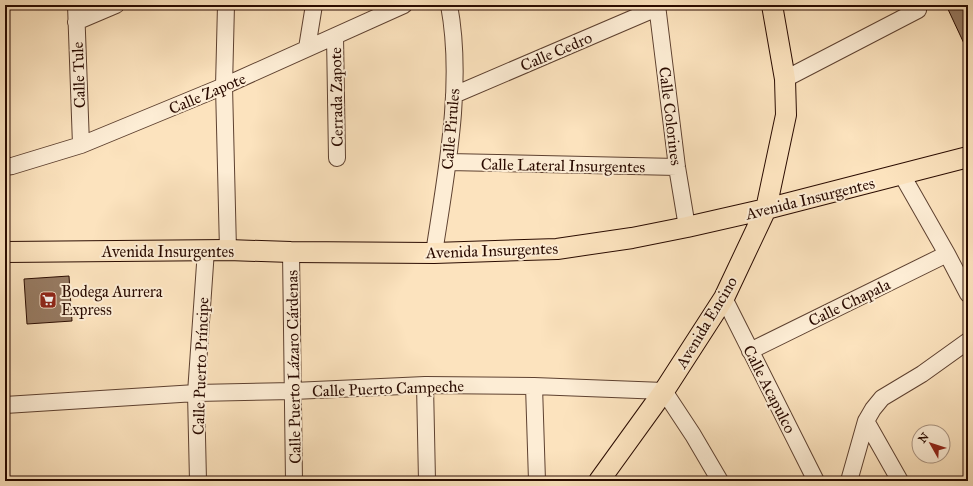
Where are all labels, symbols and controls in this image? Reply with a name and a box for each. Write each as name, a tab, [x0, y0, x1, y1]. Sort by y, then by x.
street label: Calle Cedro	[517, 28, 595, 75]
street label: Calle Tule	[68, 41, 89, 109]
street label: Cerrada Zapote	[326, 47, 347, 147]
street label: Calle Colorines	[655, 66, 686, 167]
street label: Calle Zapote	[166, 69, 249, 118]
street label: Calle Pirules	[437, 88, 464, 170]
street label: Calle Lateral Insurgentes	[481, 155, 646, 177]
street label: Avenida Insurgentes	[743, 173, 877, 225]
street label: Avenida Insurgentes	[425, 239, 559, 263]
street label: Avenida Insurgentes	[101, 242, 234, 262]
street label: Calle Puerto Lázaro Cárdenas	[282, 270, 305, 464]
street label: Avenida Encino	[671, 273, 741, 372]
street label: Calle Chapala	[805, 274, 893, 330]
place label: Bodega Aurrera Express	[61, 282, 163, 319]
supermarket icon: Bodega Aurrera Express	[38, 290, 58, 310]
street label: Calle Puerto Príncipe	[189, 296, 212, 435]
street label: Calle Acapulco	[739, 342, 800, 436]
street label: Calle Puerto Campeche	[312, 376, 465, 401]
north arrow	[911, 424, 951, 464]
text: N	[916, 430, 932, 446]

